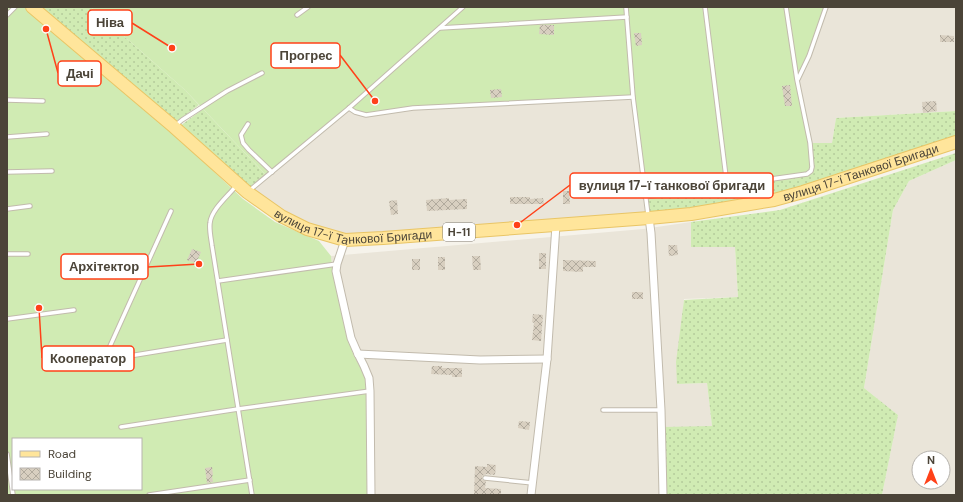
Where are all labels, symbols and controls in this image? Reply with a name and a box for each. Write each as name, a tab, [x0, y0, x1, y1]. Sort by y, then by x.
callout: Ніва	[88, 10, 132, 35]
text: Ніва	[96, 14, 125, 31]
callout: Прогрес	[271, 43, 340, 68]
text: Прогрес	[280, 47, 332, 64]
callout: Дачі	[58, 61, 101, 86]
text: Дачі	[66, 65, 94, 82]
street label: вулиця 17-ї Танкової Бригади	[781, 140, 941, 205]
callout: вулиця 17-ї танкової бригади	[570, 173, 773, 198]
text: вулиця 17-ї танкової бригади	[579, 177, 765, 194]
street label: вулиця 17-ї Танкової Бригади	[271, 206, 433, 249]
road number: Н-11	[443, 223, 475, 241]
callout: Архітектор	[61, 254, 148, 279]
text: Архітектор	[69, 258, 139, 275]
callout: Кооператор	[42, 346, 134, 371]
text: Кооператор	[50, 350, 126, 367]
legend	[12, 438, 142, 490]
text: Road	[48, 446, 76, 462]
north arrow	[911, 450, 951, 490]
text: N	[927, 453, 935, 467]
text: Building	[48, 466, 92, 482]

